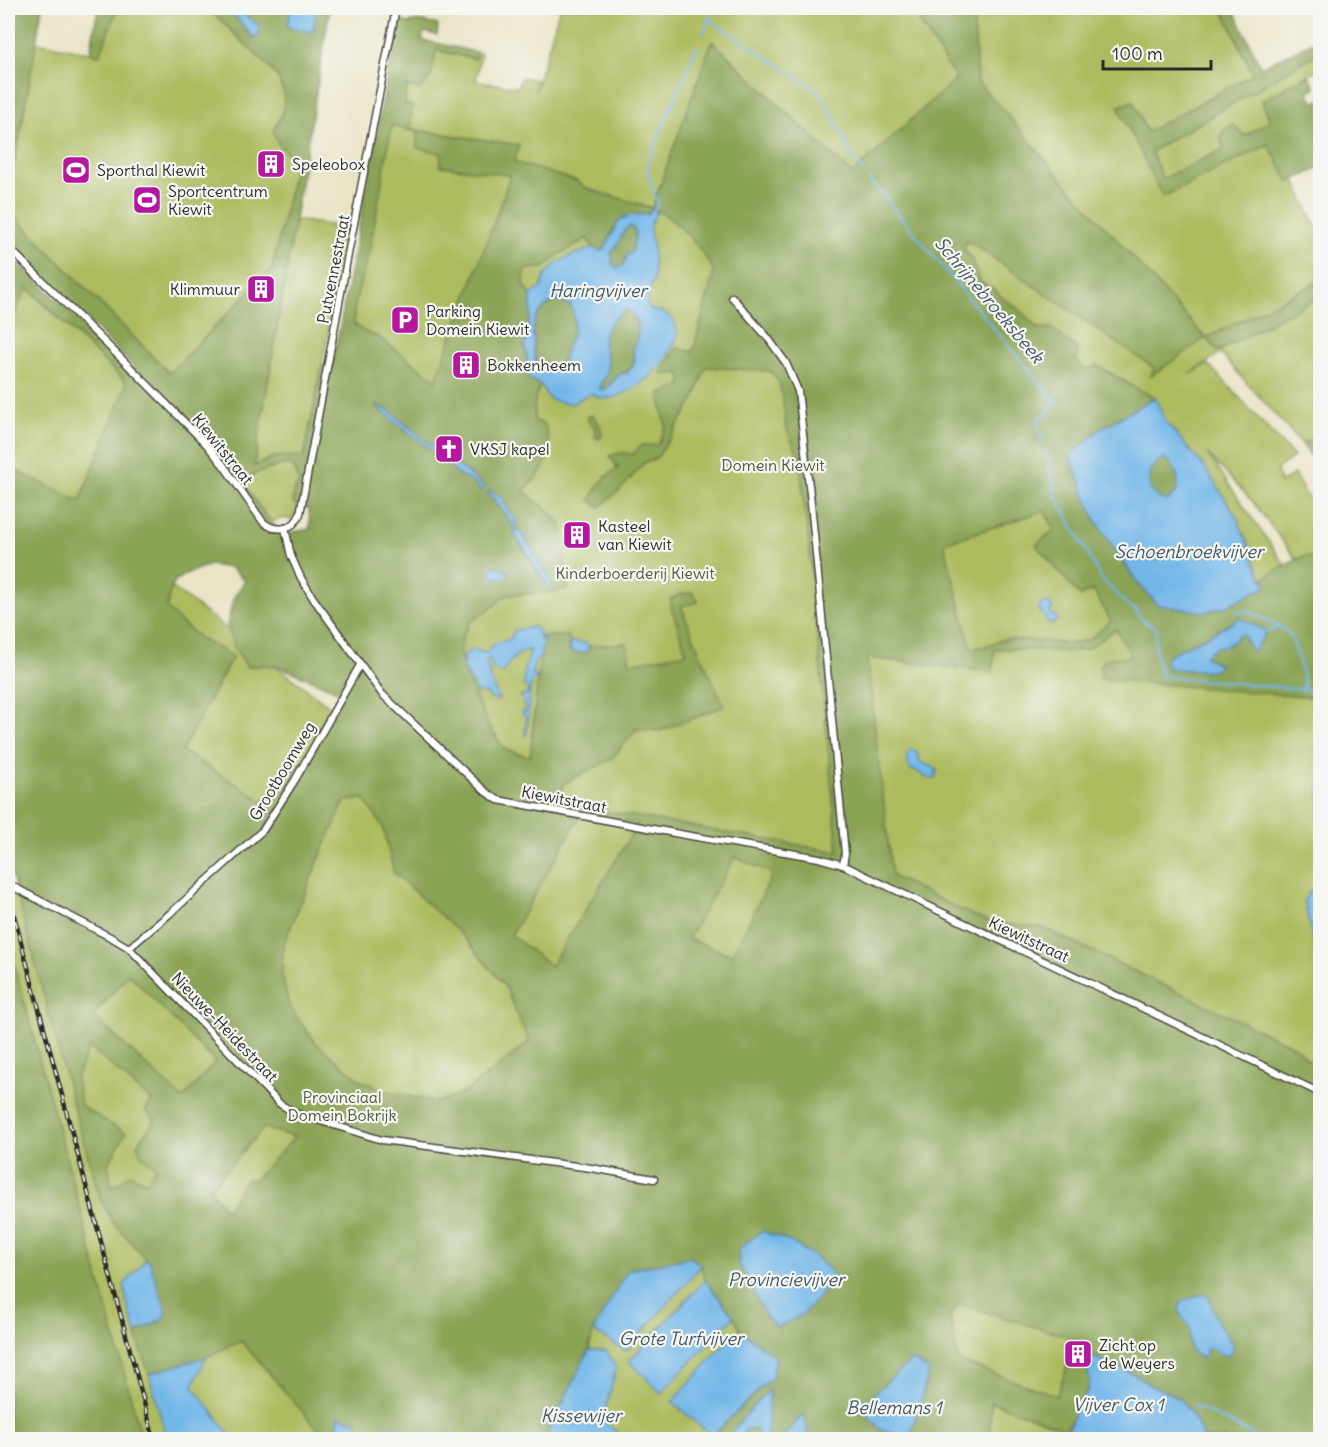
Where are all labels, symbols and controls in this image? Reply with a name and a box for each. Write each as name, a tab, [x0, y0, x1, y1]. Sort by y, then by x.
scale bar	[1103, 33, 1211, 71]
text: 100 m	[1112, 42, 1163, 65]
building icon: Speleobox	[255, 148, 287, 180]
sports icon: Sporthal Kiewit	[60, 154, 92, 186]
place label: Speleobox	[292, 154, 365, 174]
place label: Sporthal Kiewit	[97, 160, 206, 180]
place label: Sportcentrum Kiewit	[168, 181, 268, 219]
sports icon: Sportcentrum Kiewit	[131, 184, 163, 216]
street label: Putvennestraat	[313, 212, 353, 325]
water label: Schrijnebroeksbeek	[930, 232, 1050, 369]
building icon: Klimmuur	[245, 273, 277, 305]
place label: Klimmuur	[170, 279, 240, 299]
water label: Haringvijver	[549, 279, 649, 302]
place label: Parking Domein Kiewit	[426, 301, 530, 339]
parking icon: Parking Domein Kiewit	[389, 304, 421, 336]
building icon: Bokkenheem	[450, 349, 482, 381]
place label: Bokkenheem	[487, 355, 581, 375]
street label: Kiewitstraat	[188, 409, 258, 489]
church icon: VKSJ kapel	[433, 433, 465, 465]
place label: VKSJ kapel	[470, 439, 549, 459]
park label: Domein Kiewit	[721, 455, 825, 475]
place label: Kasteel van Kiewit	[598, 516, 672, 554]
building icon: Kasteel van Kiewit	[561, 519, 593, 551]
water label: Schoenbroekvijver	[1115, 540, 1266, 563]
park label: Kinderboerderij Kiewit	[555, 563, 715, 583]
street label: Grootboomweg	[245, 718, 319, 824]
street label: Kiewitstraat	[520, 781, 609, 817]
street label: Kiewitstraat	[986, 912, 1073, 967]
street label: Nieuwe-Heidestraat	[168, 968, 283, 1086]
park label: Provinciaal Domein Bokrijk	[287, 1087, 397, 1125]
water label: Provincievijver	[728, 1268, 847, 1291]
water label: Grote Turfvijver	[619, 1327, 746, 1350]
place label: Zicht op de Weyers	[1099, 1335, 1175, 1373]
building icon: Zicht op de Weyers	[1062, 1338, 1094, 1370]
water label: Vijver Cox 1	[1072, 1393, 1165, 1416]
water label: Bellemans 1	[846, 1396, 944, 1419]
water label: Kissewijer	[541, 1404, 624, 1427]

